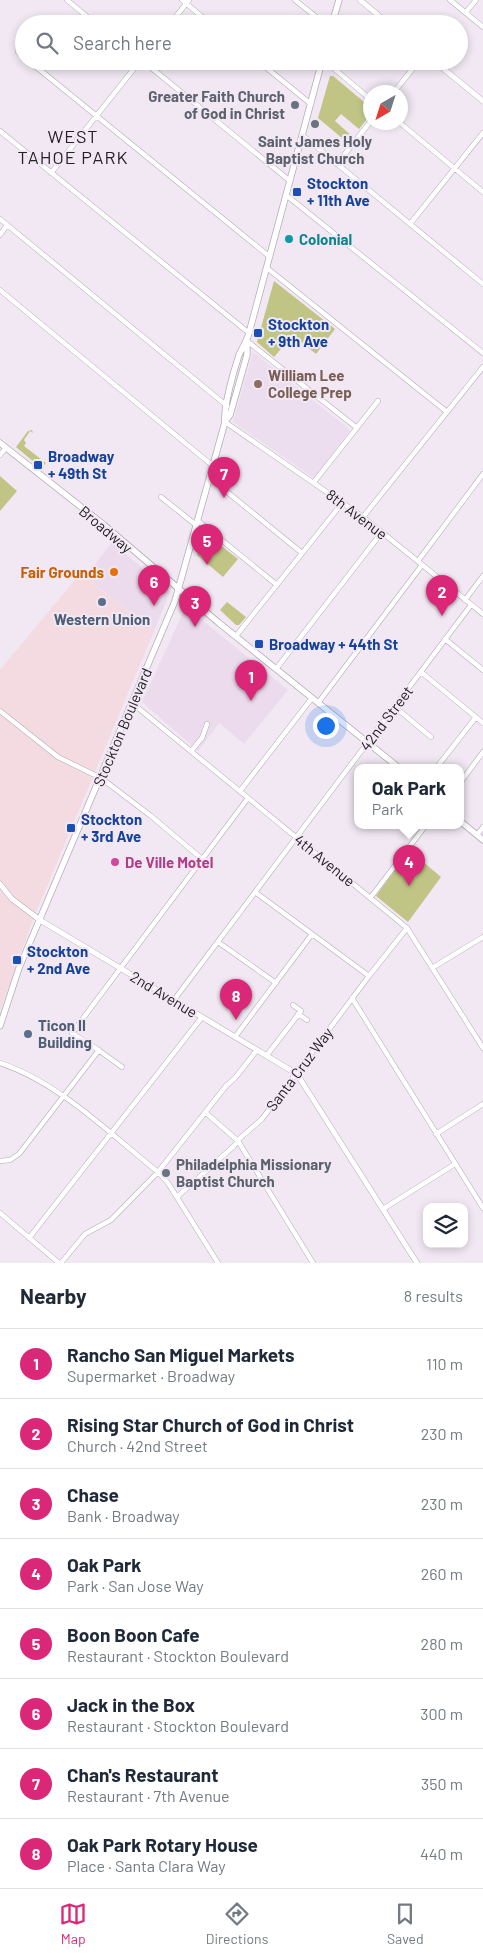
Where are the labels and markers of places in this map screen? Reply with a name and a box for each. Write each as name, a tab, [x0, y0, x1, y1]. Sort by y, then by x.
place label: Greater Faith Church of God in Christ	[148, 87, 285, 122]
marker: Greater Faith Church of God in Christ	[289, 99, 301, 111]
marker: Saint James Holy Baptist Church	[309, 118, 321, 130]
place label: Saint James Holy Baptist Church	[258, 132, 373, 167]
place label: Stockton + 11th Ave	[307, 174, 370, 209]
marker: Stockton + 11th Ave	[291, 186, 303, 198]
place label: Colonial	[299, 230, 352, 248]
marker: Colonial	[283, 233, 295, 245]
place label: Stockton + 9th Ave	[268, 315, 329, 350]
marker: Stockton + 9th Ave	[252, 327, 264, 339]
place label: William Lee College Prep	[268, 366, 352, 401]
marker: William Lee College Prep	[252, 378, 264, 390]
place label: Broadway + 49th St	[48, 447, 115, 482]
pin: 7	[208, 457, 240, 498]
marker: Broadway + 49th St	[32, 459, 44, 471]
pin: 5	[191, 524, 223, 565]
place label: Fair Grounds	[20, 563, 104, 581]
pin: 6	[138, 565, 170, 606]
marker: Fair Grounds	[108, 566, 120, 578]
pin: 2	[426, 575, 458, 616]
pin: 3	[179, 586, 211, 627]
marker: Western Union	[96, 596, 108, 608]
place label: Western Union	[54, 610, 150, 628]
place label: Broadway + 44th St	[269, 635, 398, 653]
marker: Broadway + 44th St	[253, 638, 265, 650]
pin: 1	[235, 660, 267, 701]
place label: Stockton + 3rd Ave	[81, 810, 142, 845]
marker: Stockton + 3rd Ave	[65, 822, 77, 834]
pin: 4	[393, 845, 425, 886]
place label: De Ville Motel	[125, 853, 213, 871]
marker: De Ville Motel	[109, 856, 121, 868]
place label: Stockton + 2nd Ave	[27, 942, 90, 977]
marker: Stockton + 2nd Ave	[11, 954, 23, 966]
pin: 8	[220, 979, 252, 1020]
place label: Ticon II Building	[38, 1016, 92, 1051]
marker: Ticon II Building	[22, 1028, 34, 1040]
place label: Philadelphia Missionary Baptist Church	[176, 1155, 332, 1190]
marker: Philadelphia Missionary Baptist Church	[160, 1167, 172, 1179]

